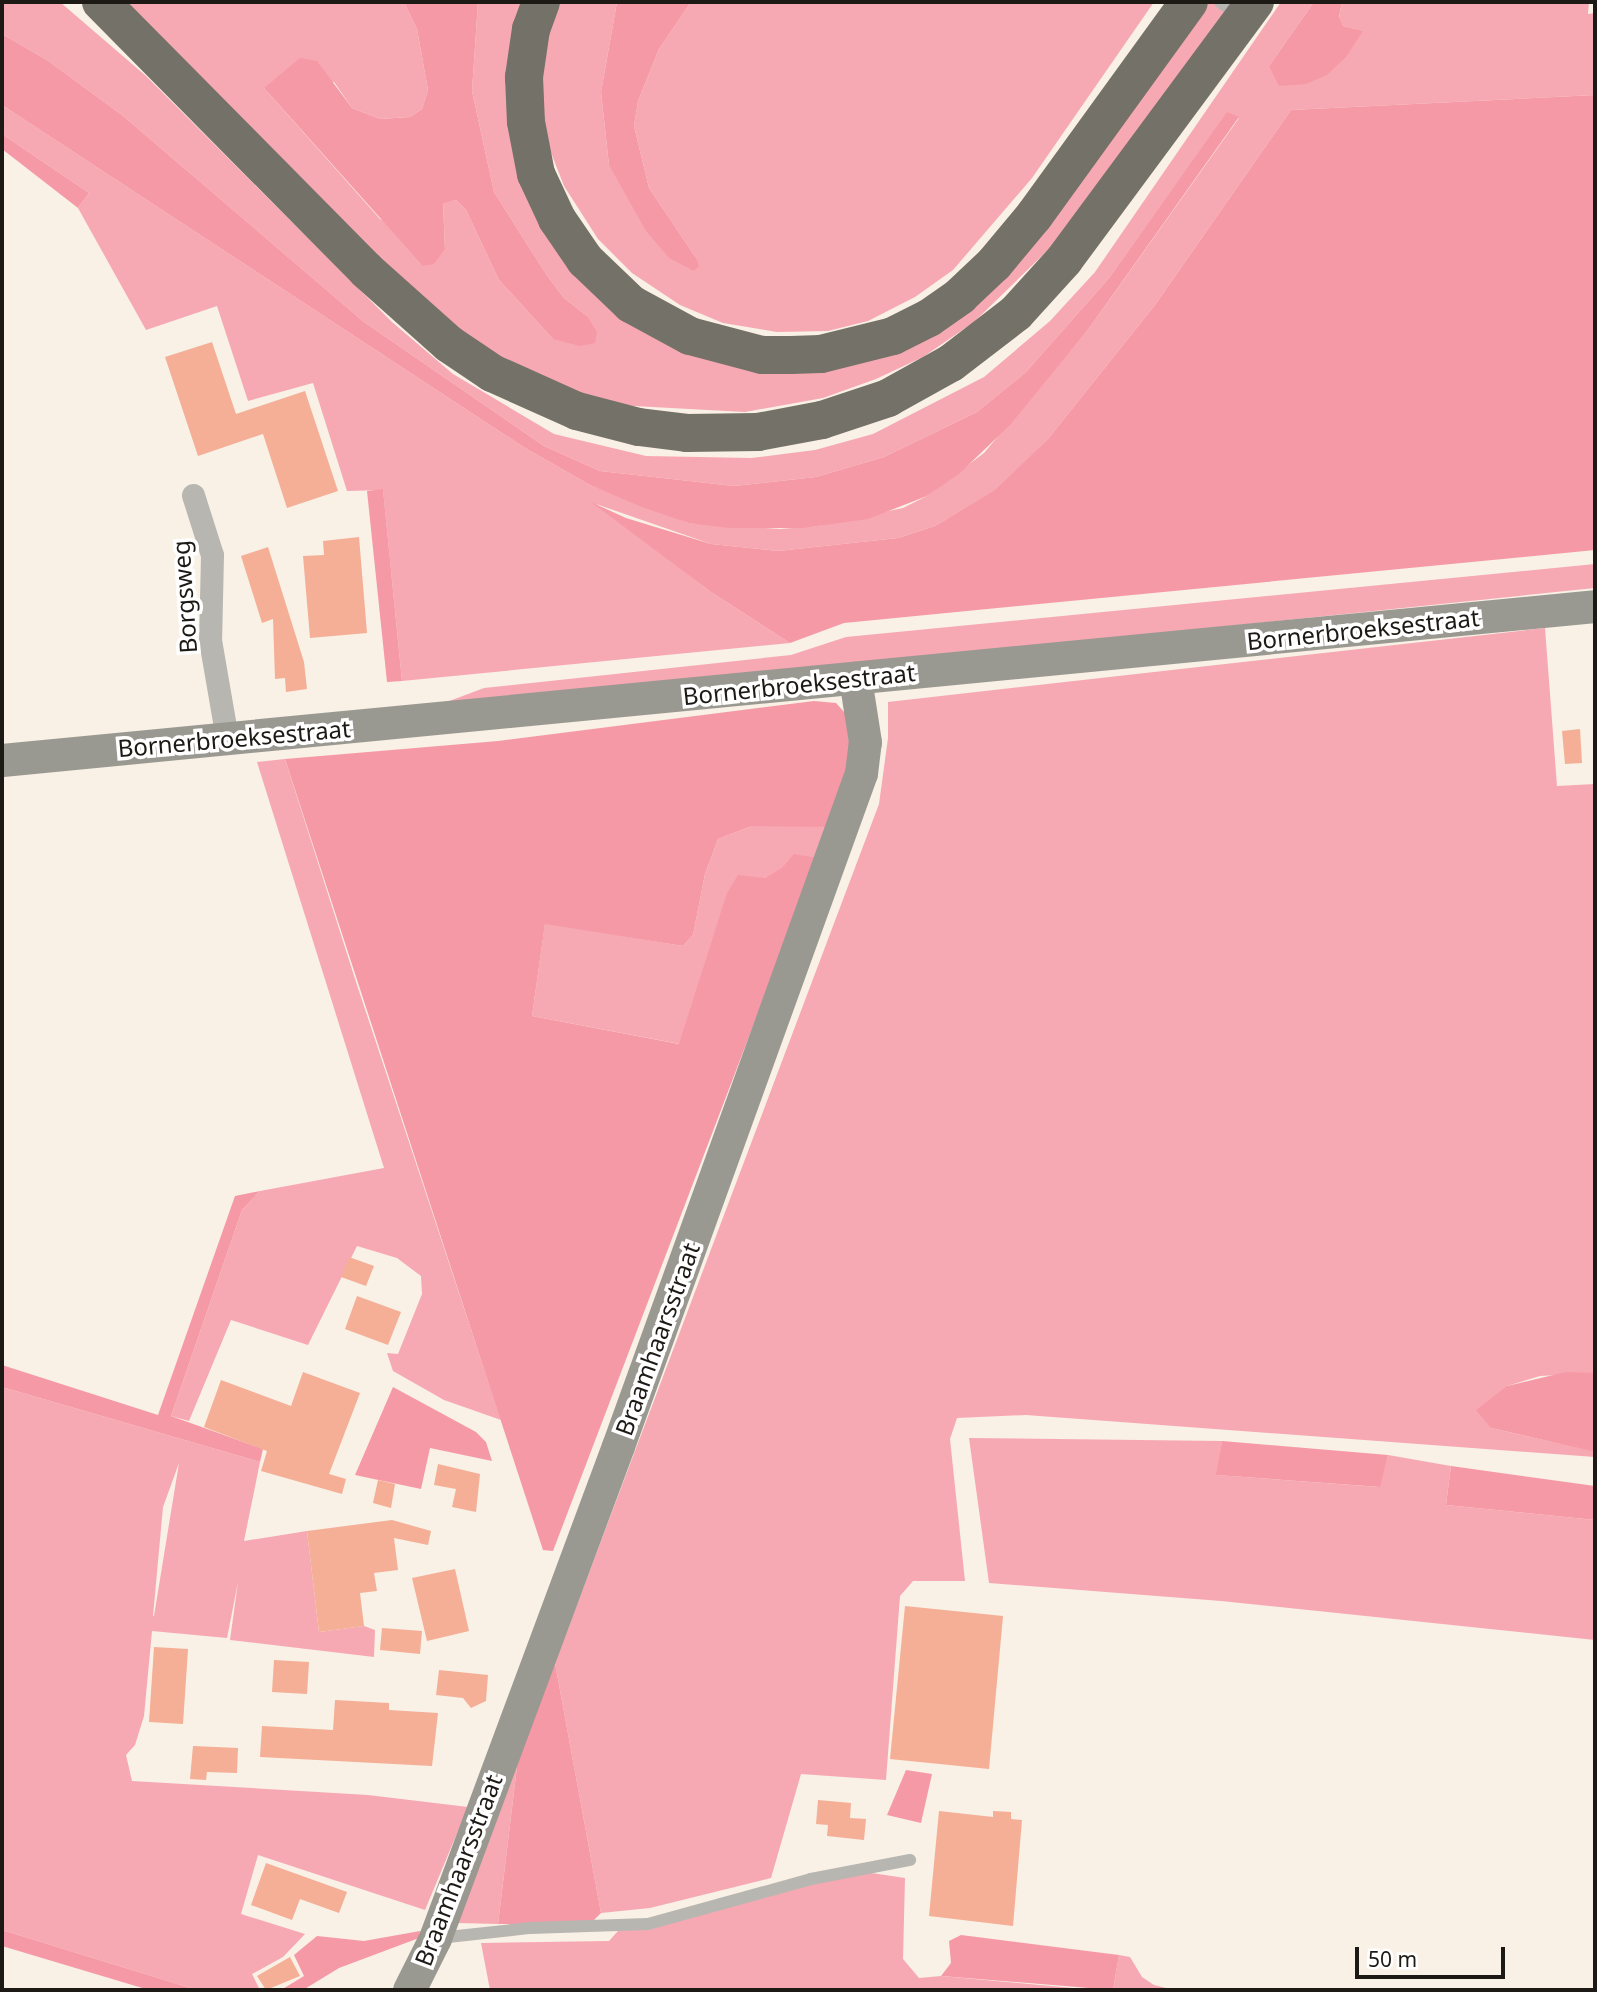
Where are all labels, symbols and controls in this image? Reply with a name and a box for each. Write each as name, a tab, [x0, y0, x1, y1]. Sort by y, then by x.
street label: Borgsweg	[166, 540, 202, 654]
street label: Bornerbroeksestraat	[1245, 602, 1481, 656]
street label: Bornerbroeksestraat	[681, 657, 917, 711]
street label: Bornerbroeksestraat	[116, 713, 352, 763]
street label: Braamhaarsstraat	[609, 1239, 705, 1439]
street label: Braamhaarsstraat	[408, 1770, 508, 1970]
scale bar	[1359, 1932, 1510, 1976]
text: 50 m	[1368, 1945, 1417, 1973]

